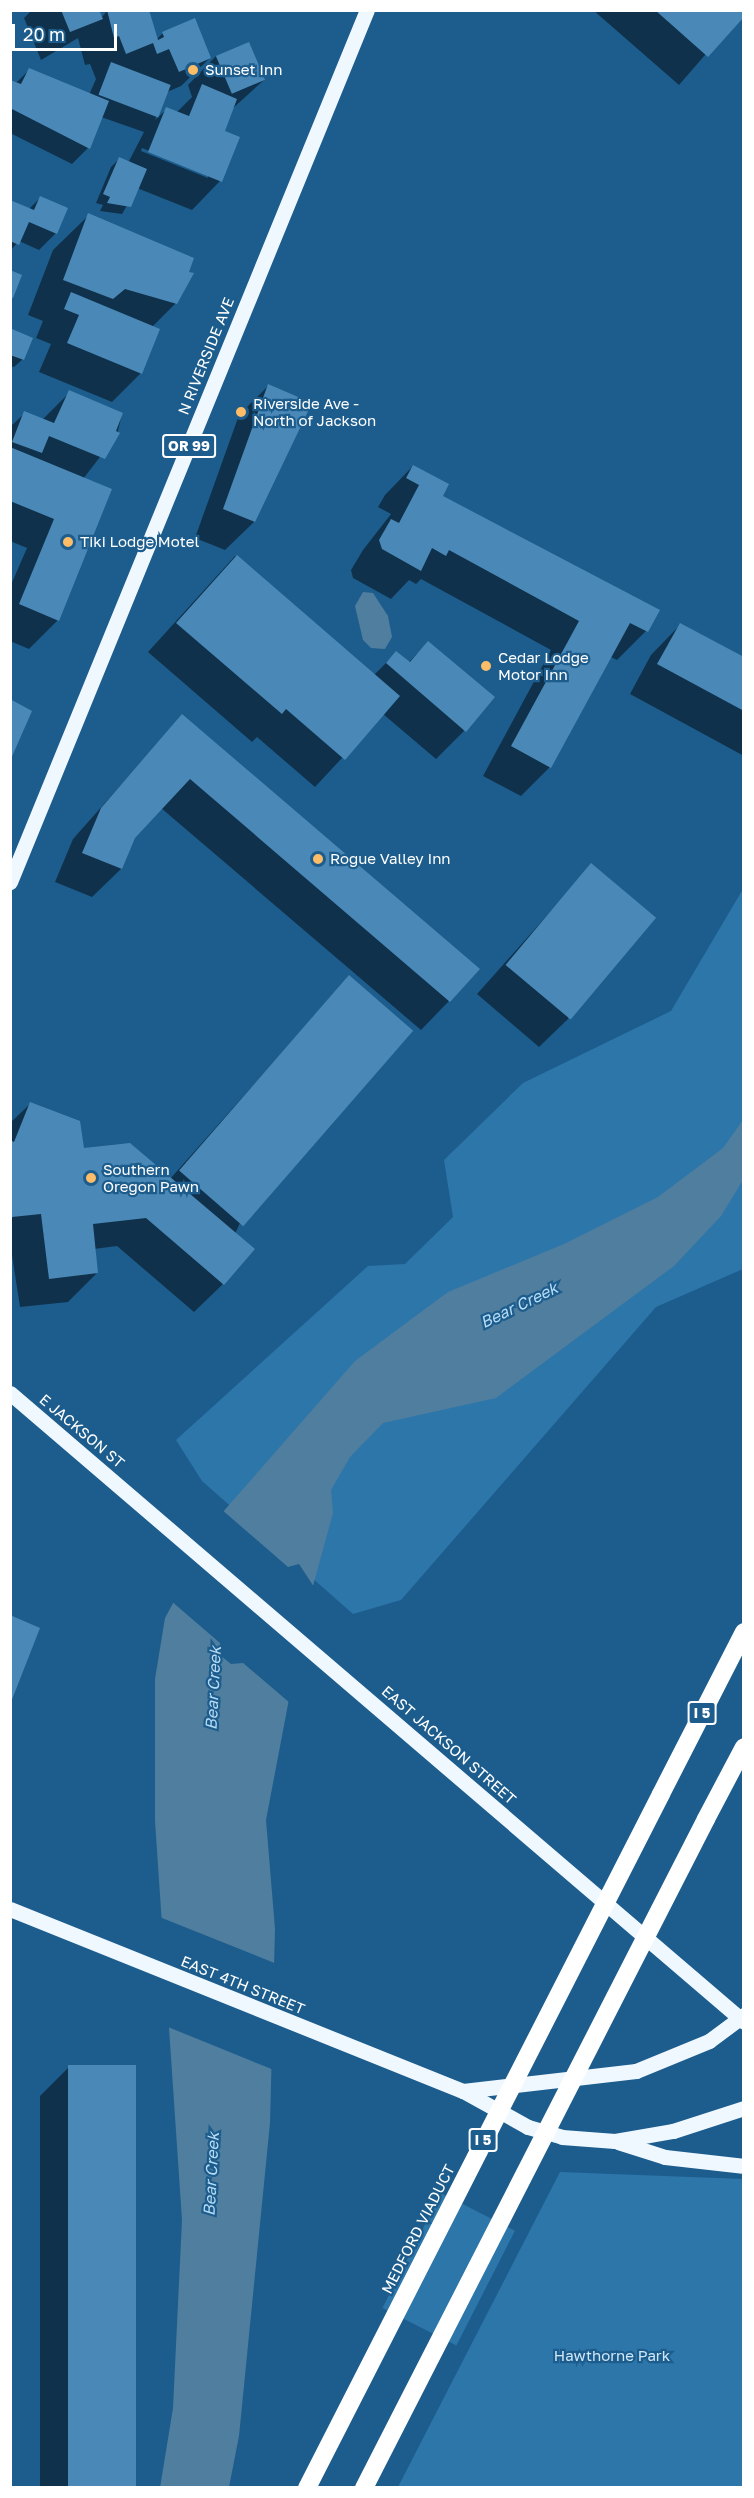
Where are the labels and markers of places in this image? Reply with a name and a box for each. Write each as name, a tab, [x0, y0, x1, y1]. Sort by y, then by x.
place label: Sunset Inn	[205, 61, 282, 79]
marker: Sunset Inn	[186, 63, 200, 77]
place label: Riverside Ave - North of Jackson	[253, 394, 376, 429]
marker: Riverside Ave - North of Jackson	[234, 405, 248, 419]
place label: Tiki Lodge Motel	[80, 533, 199, 551]
marker: Tiki Lodge Motel	[61, 535, 75, 549]
place label: Cedar Lodge Motor Inn	[498, 648, 589, 683]
marker: Cedar Lodge Motor Inn	[479, 659, 493, 673]
place label: Rogue Valley Inn	[330, 850, 451, 868]
marker: Rogue Valley Inn	[311, 852, 325, 866]
place label: Southern Oregon Pawn	[103, 1160, 199, 1195]
marker: Southern Oregon Pawn	[84, 1171, 98, 1185]

